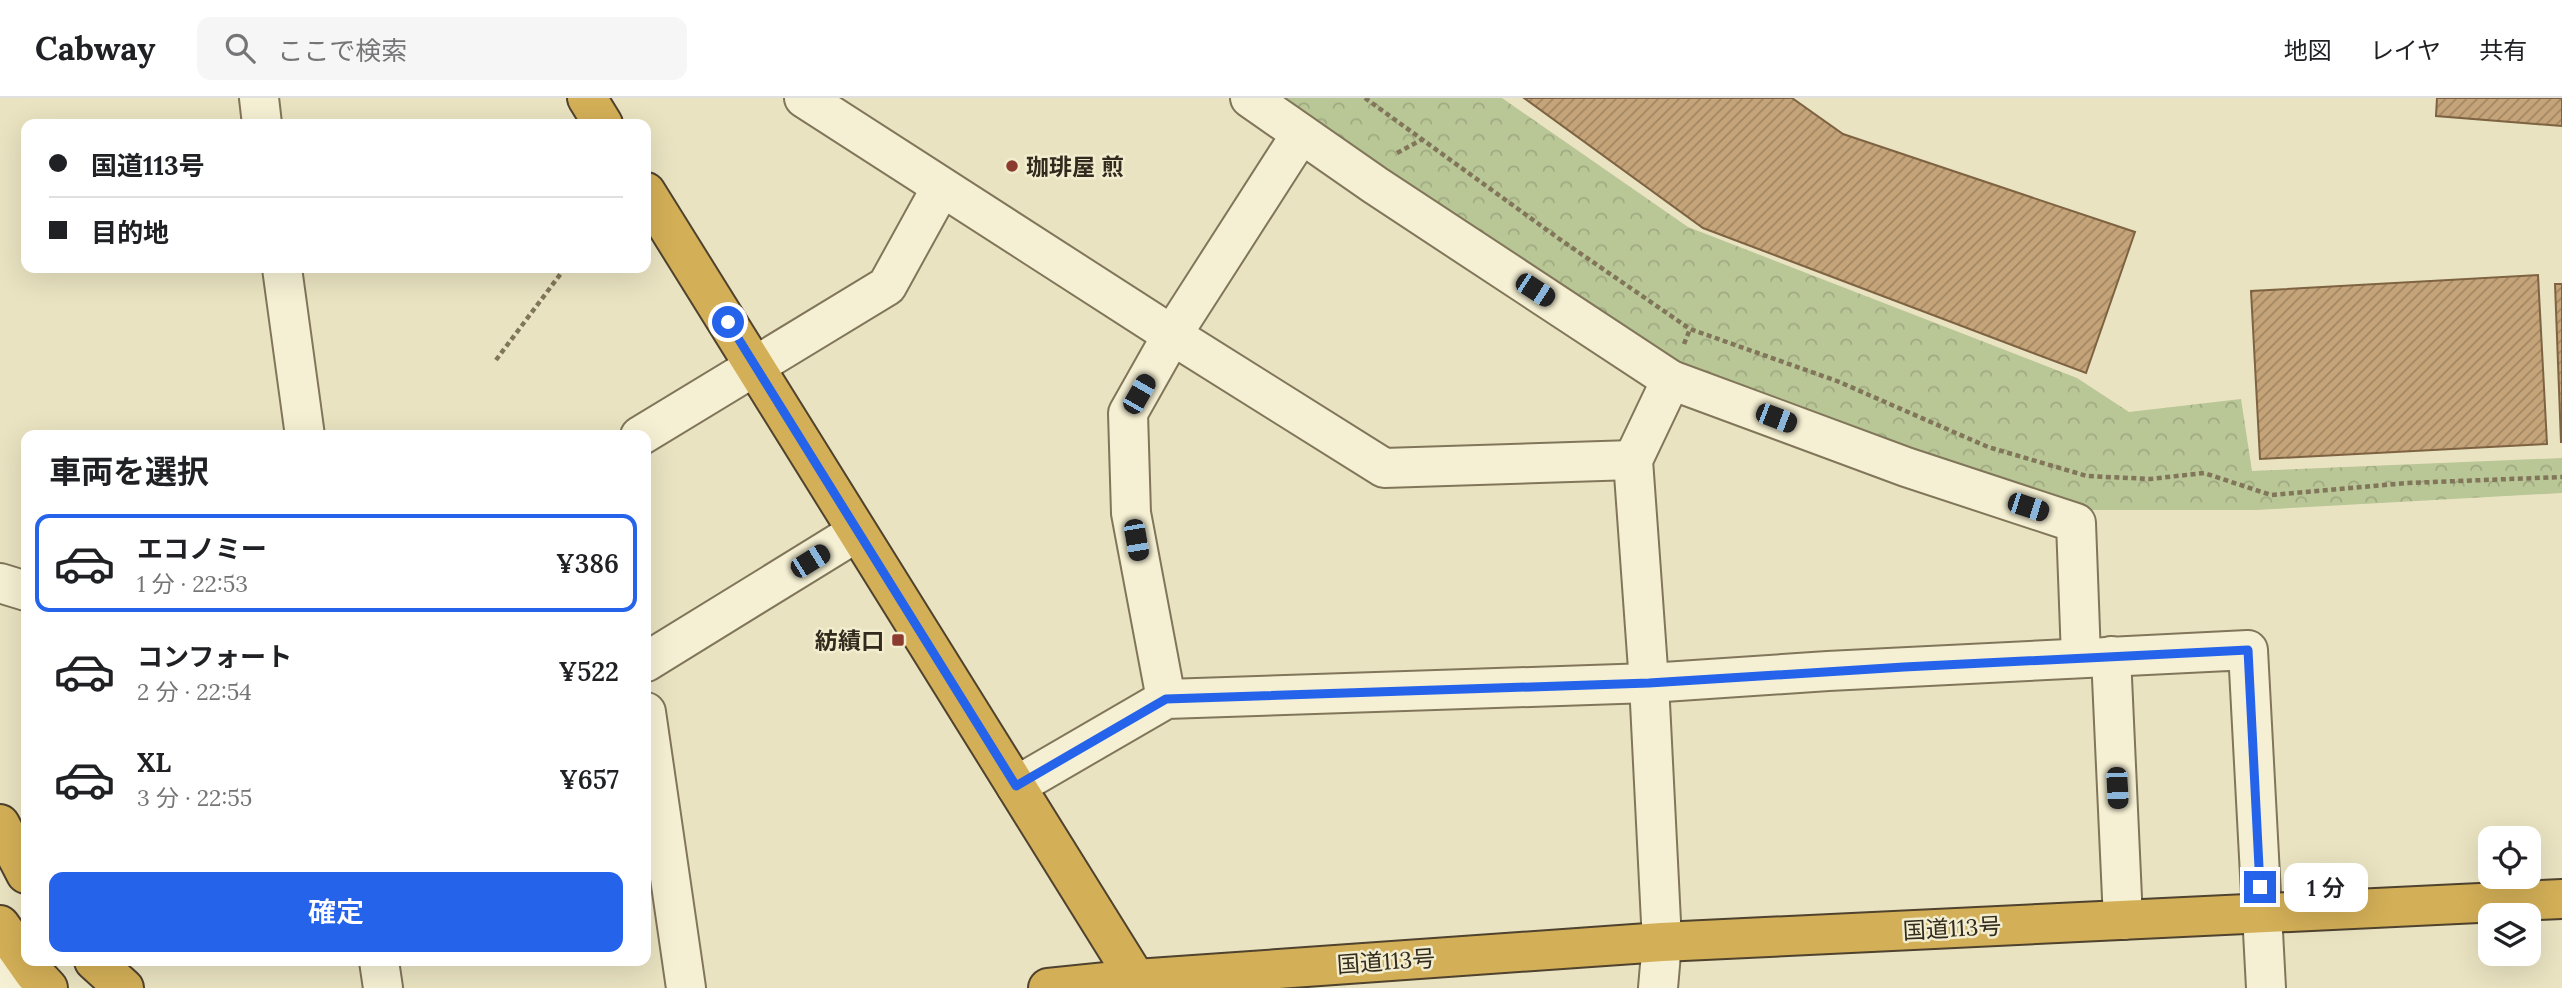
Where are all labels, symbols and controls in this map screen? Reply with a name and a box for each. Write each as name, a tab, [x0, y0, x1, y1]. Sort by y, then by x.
search box	[197, 17, 687, 80]
text: Cabway	[35, 27, 155, 69]
icon: search	[221, 29, 259, 67]
text: ここで検索	[277, 34, 407, 67]
text: 地図	[2284, 35, 2332, 66]
text: レイヤ	[2370, 35, 2441, 66]
text: 共有	[2479, 35, 2527, 66]
text: 国道113号	[91, 149, 205, 182]
place label: 珈琲屋 煎	[1026, 152, 1124, 181]
marker: 珈琲屋 煎	[1004, 158, 1020, 174]
text: 目的地	[91, 216, 169, 249]
car	[1512, 270, 1559, 310]
route start	[712, 306, 744, 338]
car	[1120, 371, 1159, 417]
car	[1753, 401, 1800, 435]
text: 車両を選択	[49, 451, 209, 492]
car	[2005, 491, 2052, 523]
car	[1123, 517, 1150, 563]
icon: car	[53, 532, 116, 595]
text: エコノミー	[137, 532, 267, 565]
car	[787, 541, 834, 581]
text: ¥386	[556, 547, 619, 580]
text: 1 分 · 22:53	[137, 569, 248, 598]
place label: 紡績口	[815, 626, 884, 655]
marker: 紡績口	[890, 632, 906, 648]
icon: car	[53, 640, 116, 703]
text: コンフォート	[137, 640, 292, 673]
text: ¥522	[559, 655, 619, 688]
text: 2 分 · 22:54	[137, 677, 252, 706]
text: XL	[137, 746, 171, 779]
icon: car	[53, 748, 116, 811]
text: ¥657	[559, 763, 619, 796]
car	[2106, 766, 2129, 810]
text: 3 分 · 22:55	[137, 783, 252, 812]
map controls	[2478, 826, 2541, 966]
button: locate	[2478, 826, 2541, 889]
callout: 1 分	[2284, 862, 2368, 912]
route end	[2244, 871, 2276, 903]
button: 確定	[49, 872, 623, 952]
text: 1 分	[2307, 873, 2345, 902]
button: layers	[2478, 903, 2541, 966]
street label: 国道113号	[1902, 911, 2002, 945]
street label: 国道113号	[1336, 943, 1436, 979]

